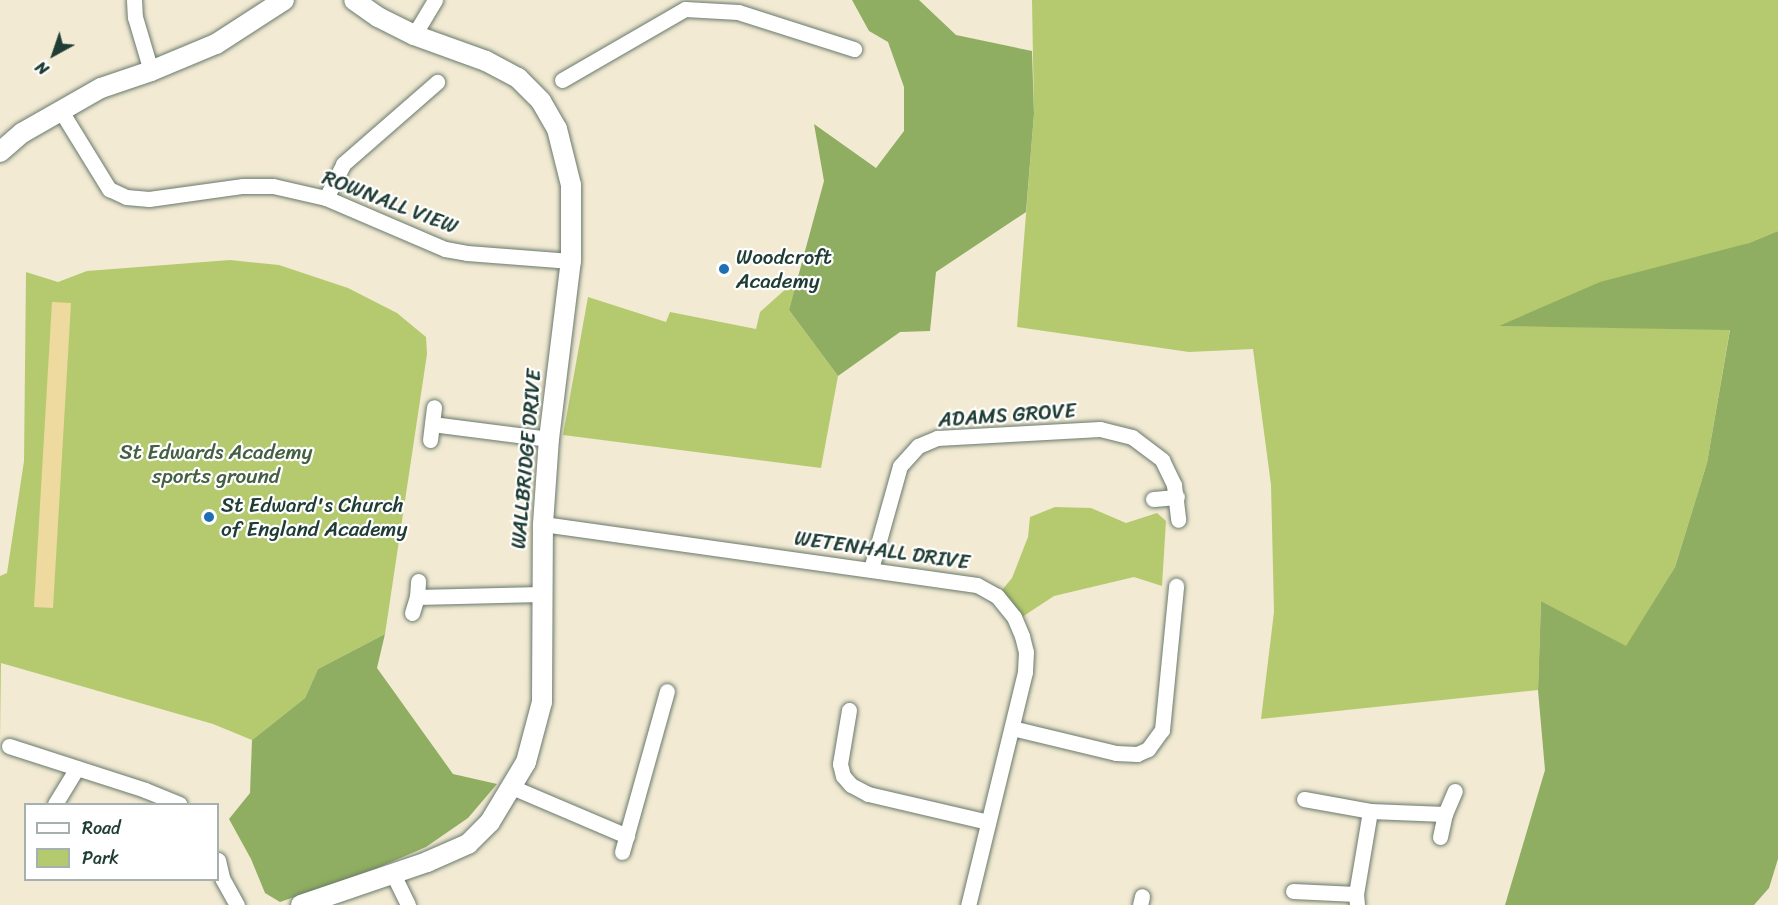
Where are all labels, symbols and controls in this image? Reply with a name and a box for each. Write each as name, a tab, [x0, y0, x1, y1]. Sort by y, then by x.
north arrow	[24, 24, 84, 84]
text: N	[29, 53, 56, 83]
street label: ROWNALL VIEW	[318, 164, 462, 240]
place label: Woodcroft Academy	[736, 244, 832, 294]
marker: Woodcroft Academy	[717, 262, 731, 276]
street label: WALLBRIDGE DRIVE	[506, 368, 546, 550]
street label: ADAMS GROVE	[937, 398, 1077, 432]
park label: St Edwards Academy sports ground	[119, 439, 313, 489]
place label: St Edward's Church of England Academy	[221, 492, 408, 542]
marker: St Edward's Church of England Academy	[202, 510, 216, 524]
street label: WETENHALL DRIVE	[793, 525, 971, 575]
legend	[24, 803, 219, 881]
text: Road	[82, 812, 121, 844]
text: Park	[82, 842, 119, 874]

